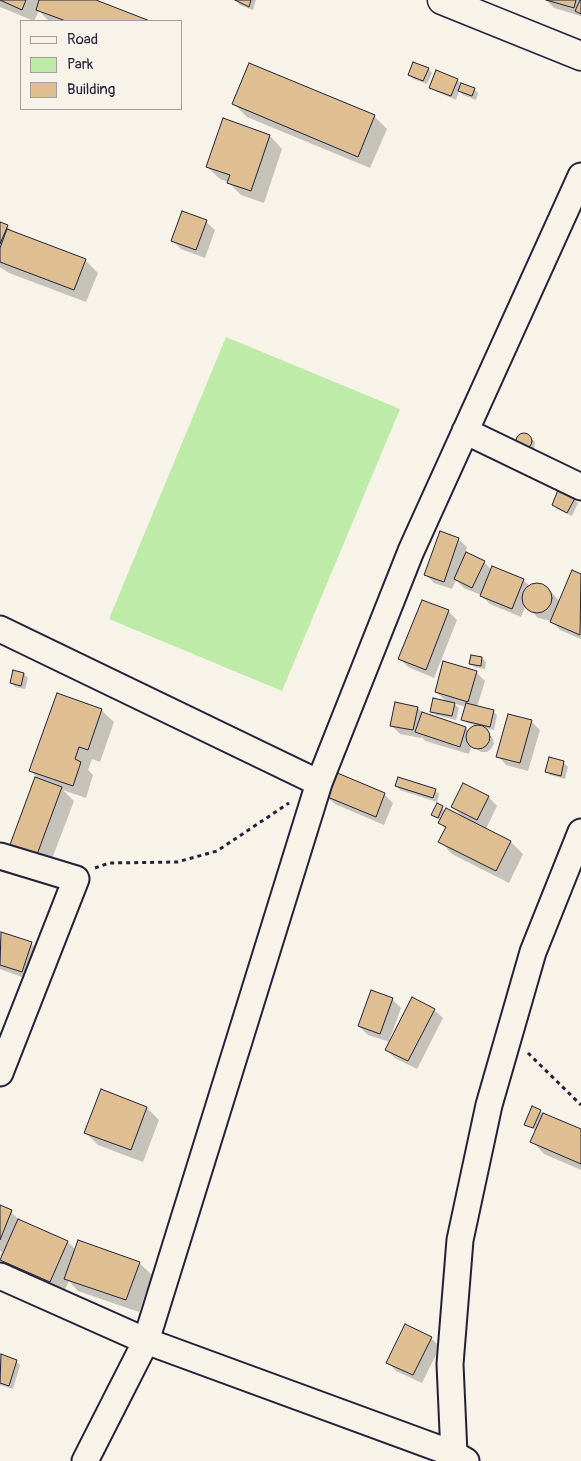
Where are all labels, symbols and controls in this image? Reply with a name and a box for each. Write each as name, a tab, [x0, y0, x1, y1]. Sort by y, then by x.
legend	[20, 20, 182, 110]
text: Road	[67, 30, 98, 49]
text: Park	[67, 55, 93, 74]
text: Building	[67, 80, 115, 99]

